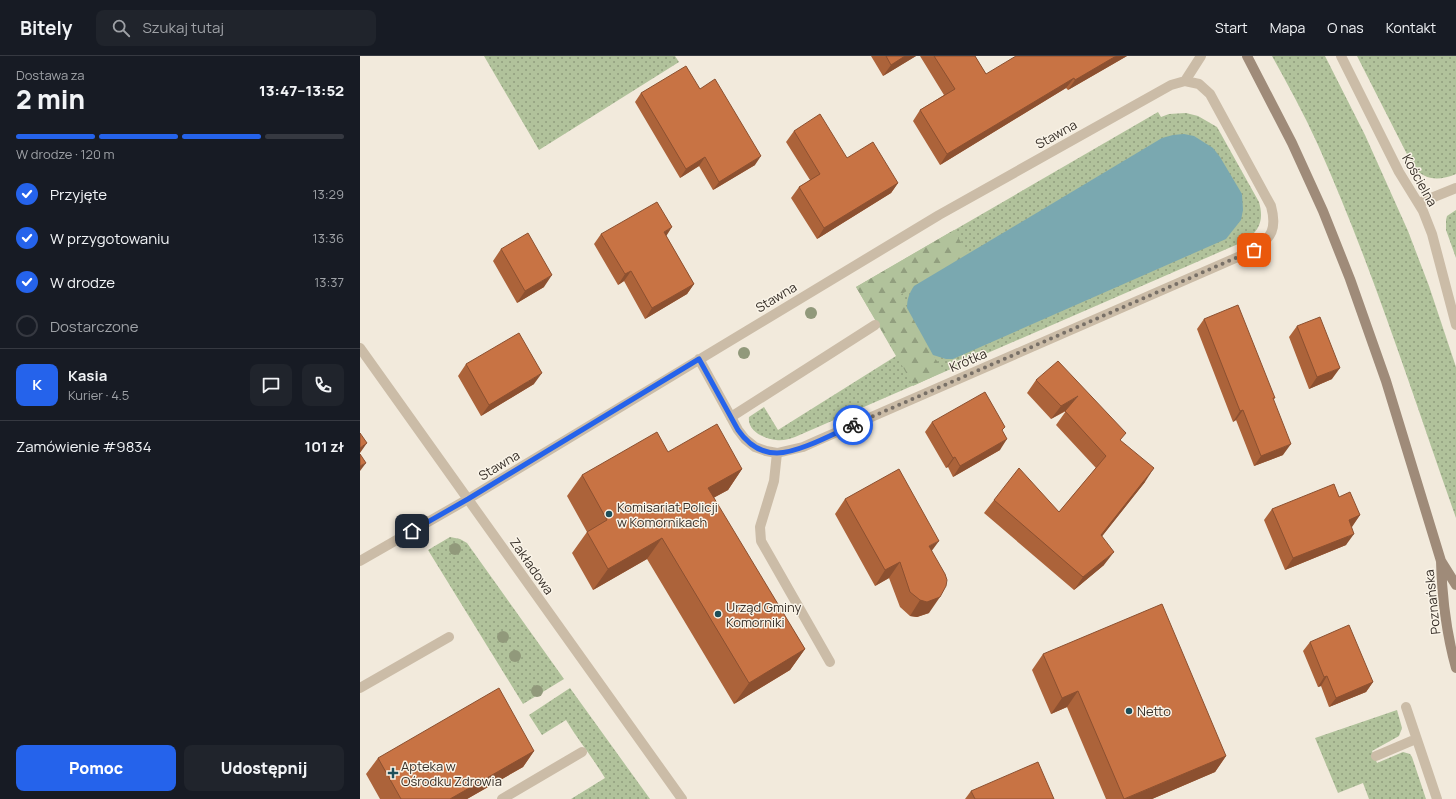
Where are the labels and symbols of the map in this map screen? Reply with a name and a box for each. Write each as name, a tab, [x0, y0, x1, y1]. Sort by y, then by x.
street label: Stawna	[1032, 115, 1080, 153]
street label: Kościelna	[1398, 151, 1442, 209]
pin	[1237, 233, 1271, 267]
street label: Stawna	[752, 278, 800, 316]
street label: Krótka	[947, 344, 989, 376]
courier	[833, 405, 873, 445]
street label: Stawna	[475, 446, 523, 484]
place label: Komisariat Policji w Komornikach	[617, 498, 718, 531]
marker: Komisariat Policji w Komornikach	[604, 509, 614, 519]
pin	[395, 514, 429, 548]
street label: Zakładowa	[506, 534, 558, 598]
street label: Poznańska	[1420, 569, 1444, 635]
place label: Urząd Gminy Komorniki	[726, 598, 802, 631]
marker: Urząd Gminy Komorniki	[713, 609, 723, 619]
place label: Netto	[1137, 702, 1171, 720]
marker: Netto	[1124, 706, 1134, 716]
place label: Apteka w Ośrodku Zdrowia	[401, 757, 502, 790]
marker: Apteka w Ośrodku Zdrowia	[388, 768, 398, 778]

